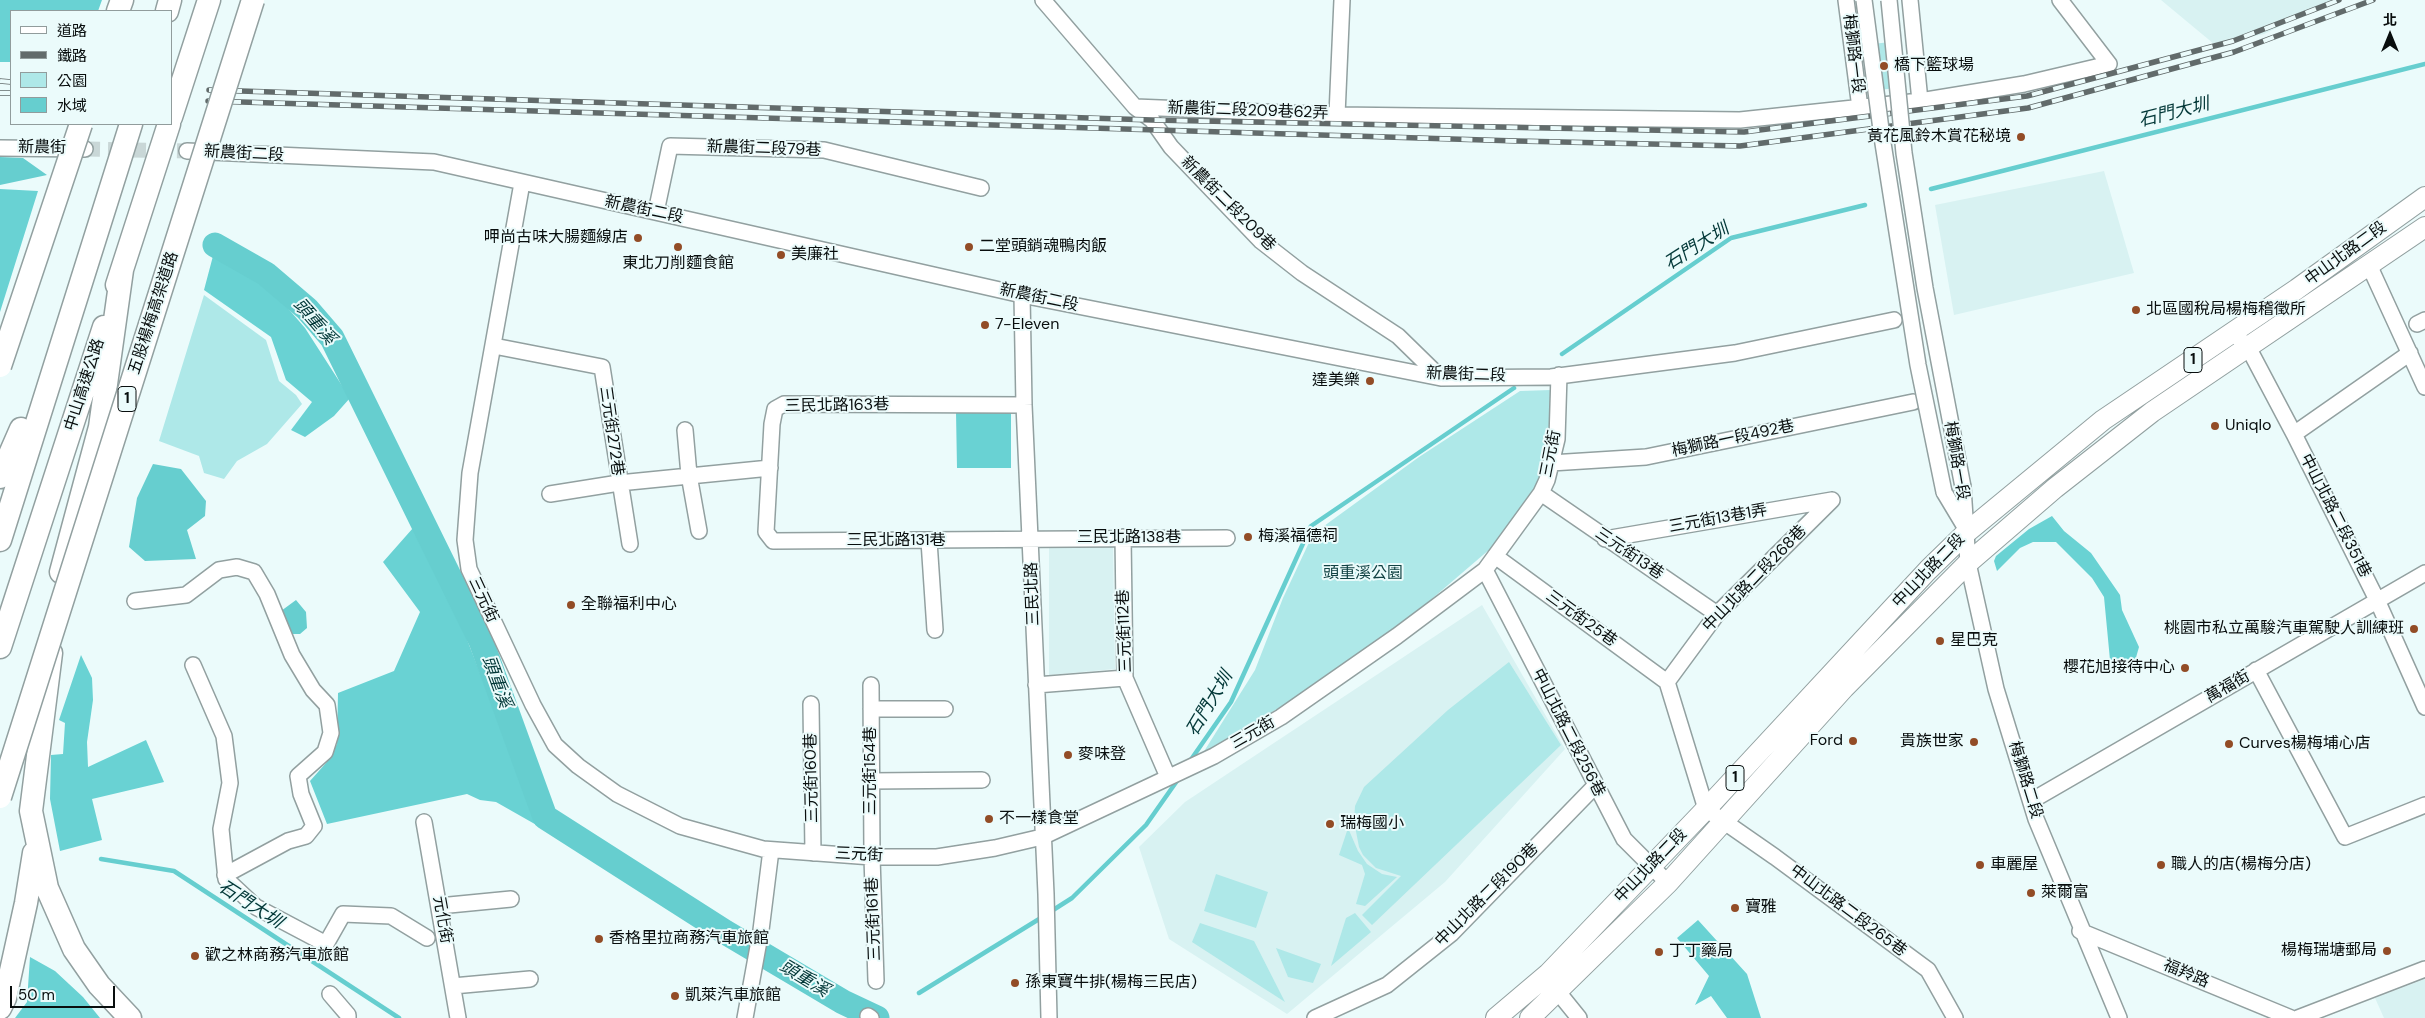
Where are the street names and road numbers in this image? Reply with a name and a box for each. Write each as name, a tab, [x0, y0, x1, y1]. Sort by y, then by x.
street label: 梅獅路一段	[1839, 13, 1867, 95]
street label: 新農街二段209巷62弄	[1167, 99, 1329, 123]
street label: 新農街二段79巷	[707, 137, 821, 161]
street label: 新農街	[18, 138, 66, 158]
street label: 新農街二段	[204, 142, 284, 166]
street label: 新農街二段209巷	[1177, 153, 1279, 255]
street label: 新農街二段	[603, 192, 685, 228]
street label: 中山北路二段	[2302, 218, 2390, 290]
street label: 五股楊梅高架道路	[125, 249, 183, 377]
street label: 新農街二段	[998, 280, 1080, 316]
street label: 中山高速公路	[61, 336, 109, 434]
road number: 1	[2184, 348, 2202, 372]
street label: 新農街二段	[1426, 364, 1506, 386]
street label: 三元街272巷	[595, 385, 627, 477]
road number: 1	[118, 386, 136, 412]
street label: 三民北路163巷	[785, 395, 889, 417]
street label: 梅獅路一段492巷	[1670, 417, 1796, 461]
street label: 梅獅路一段	[1940, 420, 1972, 502]
street label: 三元街	[1537, 429, 1565, 479]
street label: 中山北路二段351巷	[2296, 451, 2374, 581]
street label: 三元街13巷1弄	[1667, 501, 1769, 537]
street label: 中山北路二段268巷	[1699, 522, 1811, 636]
street label: 三元街13巷	[1591, 524, 1667, 584]
street label: 三民北路138巷	[1077, 528, 1181, 548]
street label: 中山北路二段	[1889, 530, 1969, 612]
street label: 三民北路131巷	[846, 531, 946, 551]
street label: 三民北路	[1022, 562, 1044, 626]
street label: 三元街	[464, 574, 502, 626]
street label: 三元街25巷	[1542, 587, 1620, 651]
street label: 三元街112巷	[1114, 589, 1136, 673]
street label: 中山北路二段256巷	[1527, 666, 1609, 800]
street label: 萬福街	[2202, 667, 2254, 707]
street label: 三元街	[1227, 713, 1279, 753]
street label: 三元街154巷	[861, 727, 881, 815]
street label: 三元街160巷	[802, 733, 822, 823]
street label: 梅獅路二段	[2004, 739, 2046, 821]
road number: 1	[1726, 766, 1744, 790]
street label: 中山北路二段	[1611, 825, 1691, 907]
street label: 中山北路二段190巷	[1431, 839, 1543, 951]
street label: 三元街	[835, 844, 883, 866]
street label: 中山北路二段265巷	[1786, 861, 1910, 961]
street label: 三元街161巷	[863, 877, 885, 961]
street label: 元化街	[428, 895, 456, 945]
street label: 福羚路	[2160, 956, 2212, 992]

